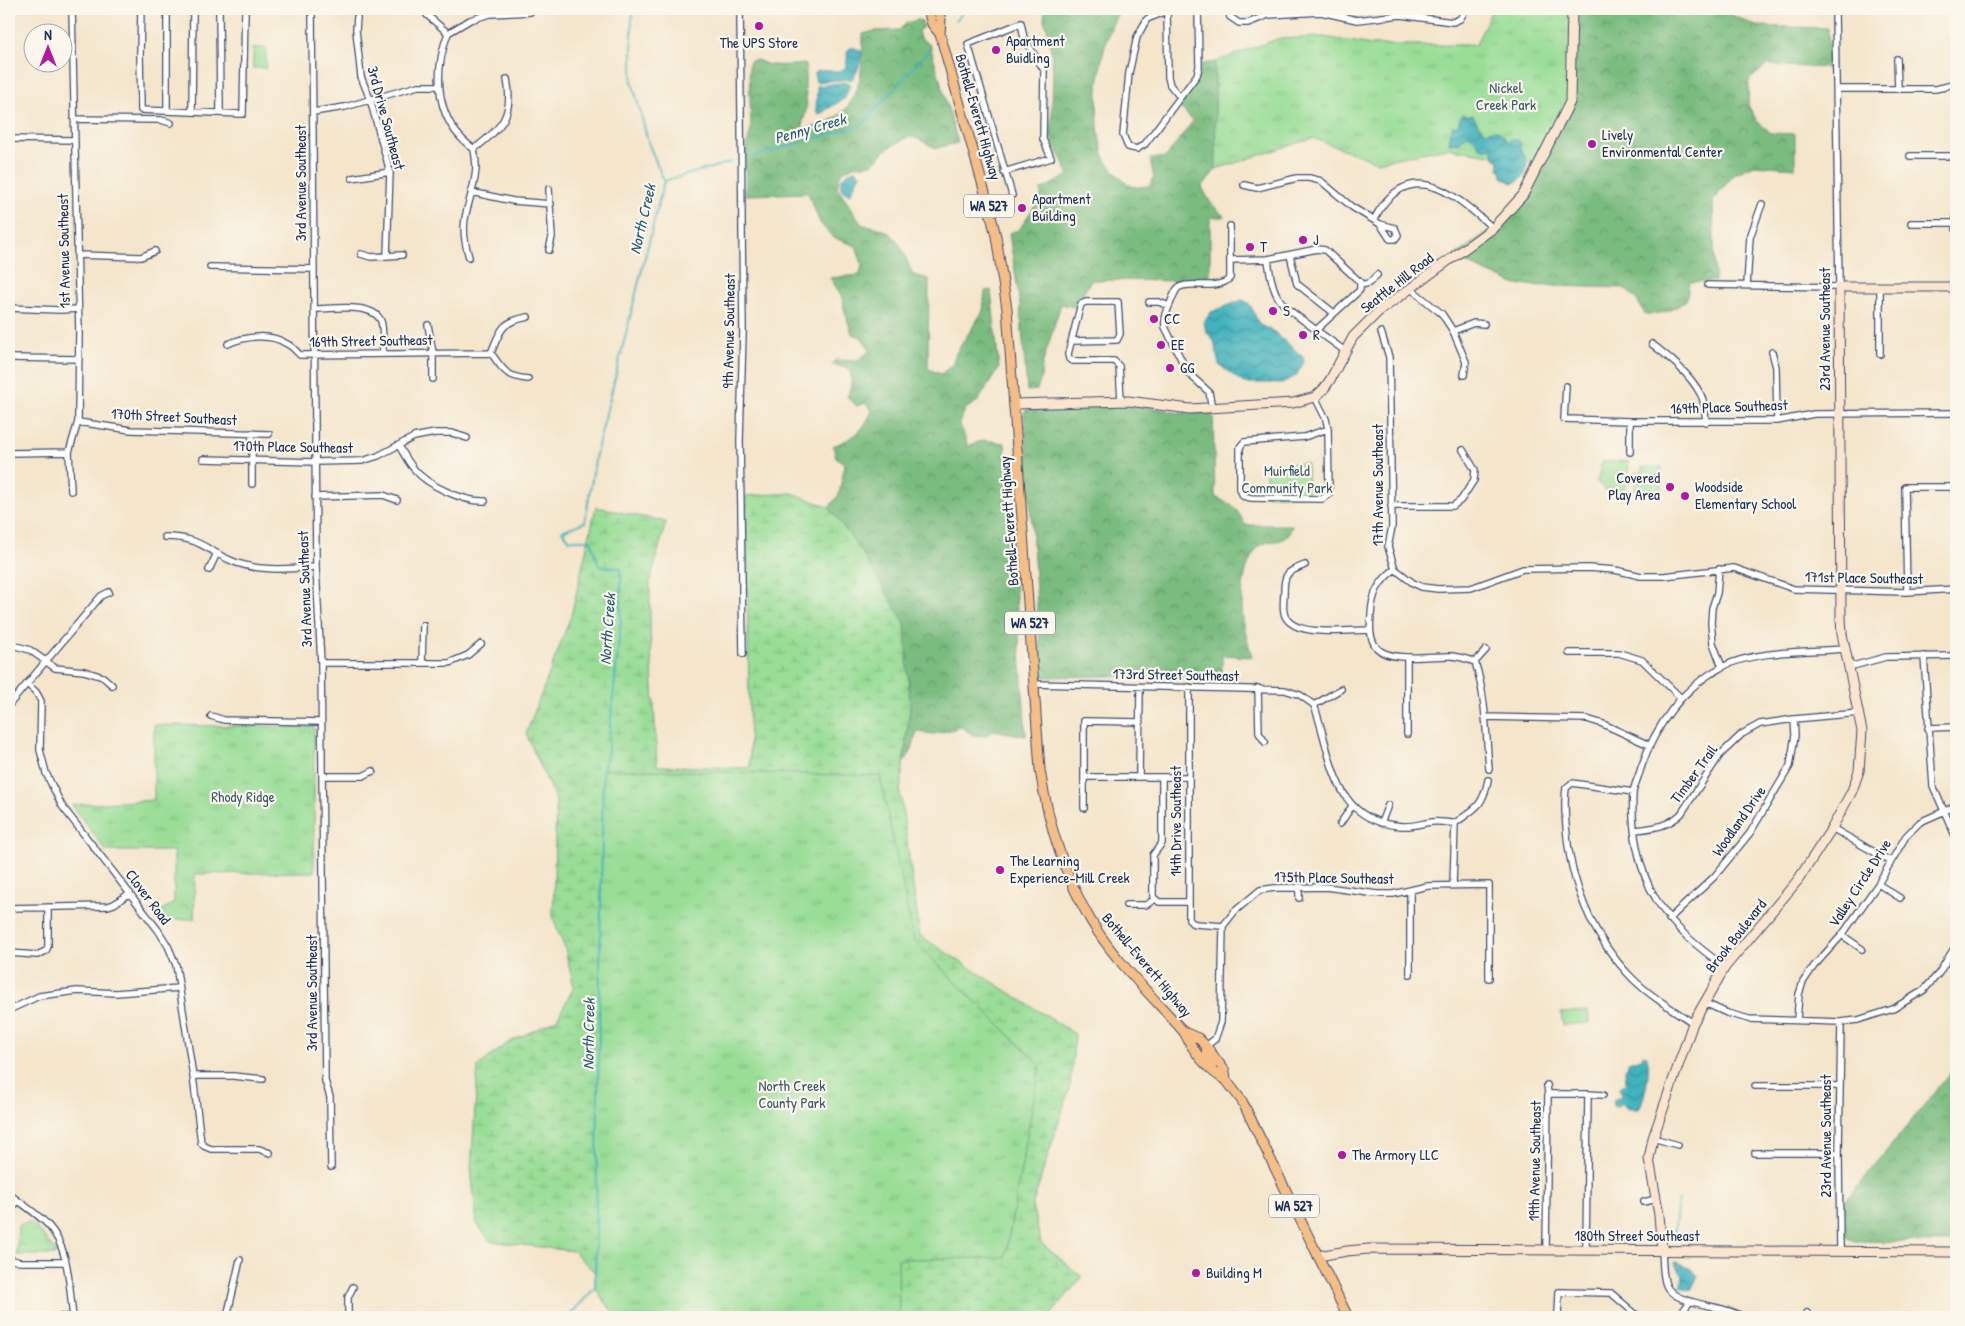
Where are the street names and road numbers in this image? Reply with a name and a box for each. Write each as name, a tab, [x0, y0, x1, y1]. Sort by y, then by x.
street label: Bothell-Everett Highway	[950, 51, 1007, 182]
street label: 3rd Drive Southeast	[363, 64, 411, 173]
street label: 3rd Avenue Southeast	[290, 124, 311, 241]
street label: 1st Avenue Southeast	[52, 193, 75, 308]
road number: WA 527	[964, 195, 1014, 218]
street label: Seattle Hill Road	[1356, 247, 1438, 318]
street label: 23rd Avenue Southeast	[1814, 266, 1835, 391]
street label: 9th Avenue Southeast	[717, 272, 740, 389]
street label: 169th Street Southeast	[309, 329, 434, 352]
street label: 169th Place Southeast	[1670, 394, 1789, 419]
street label: 170th Street Southeast	[111, 403, 238, 430]
street label: 17th Avenue Southeast	[1367, 423, 1388, 546]
street label: 170th Place Southeast	[233, 435, 354, 458]
street label: Bothell-Everett Highway	[993, 455, 1024, 587]
street label: 3rd Avenue Southeast	[292, 530, 317, 648]
street label: 171st Place Southeast	[1805, 566, 1924, 589]
road number: WA 527	[1005, 612, 1055, 634]
street label: 173rd Street Southeast	[1113, 663, 1240, 686]
street label: Timber Trail	[1665, 740, 1722, 807]
street label: 14th Drive Southeast	[1165, 765, 1186, 876]
street label: Woodland Drive	[1707, 781, 1771, 860]
street label: Valley Circle Drive	[1823, 834, 1896, 931]
street label: Clover Road	[121, 865, 176, 929]
street label: 175th Place Southeast	[1274, 866, 1395, 889]
street label: Brook Boulevard	[1700, 894, 1771, 977]
street label: Bothell-Everett Highway	[1097, 908, 1197, 1021]
street label: 3rd Avenue Southeast	[301, 934, 322, 1051]
street label: 23rd Avenue Southeast	[1815, 1073, 1836, 1198]
street label: 19th Avenue Southeast	[1523, 1100, 1546, 1221]
road number: WA 527	[1269, 1194, 1319, 1218]
street label: 180th Street Southeast	[1574, 1225, 1700, 1246]

